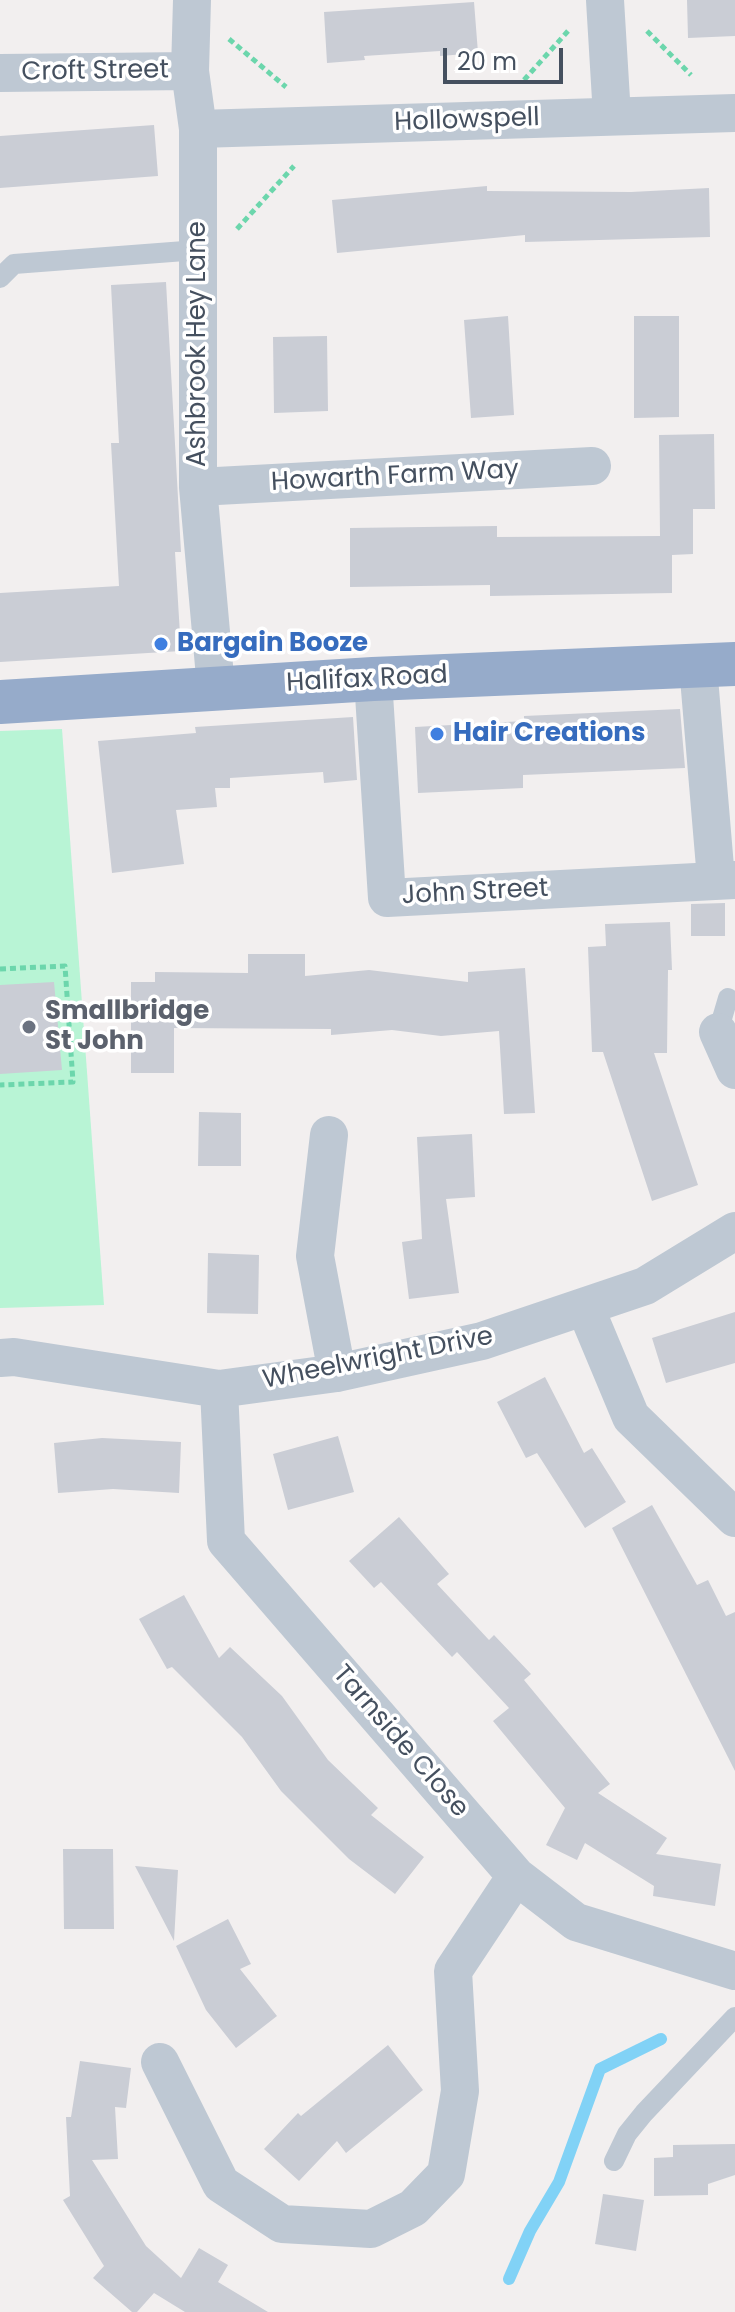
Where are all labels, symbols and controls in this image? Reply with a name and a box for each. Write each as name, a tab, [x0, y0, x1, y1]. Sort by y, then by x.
scale bar	[447, 32, 567, 82]
text: 20 m	[457, 45, 517, 78]
street label: Croft Street	[21, 55, 169, 89]
street label: Hollowspell	[394, 103, 540, 139]
street label: Ashbrook Hey Lane	[182, 221, 214, 467]
street label: Howarth Farm Way	[270, 455, 520, 499]
place label: Bargain Booze	[177, 628, 368, 660]
marker: Bargain Booze	[152, 635, 170, 653]
street label: Halifax Road	[286, 660, 448, 700]
place label: Hair Creations	[453, 718, 645, 750]
marker: Hair Creations	[428, 725, 446, 743]
street label: John Street	[401, 874, 549, 912]
place label: Smallbridge St John	[45, 996, 209, 1058]
marker: Smallbridge St John	[20, 1018, 38, 1036]
street label: Wheelwright Drive	[260, 1321, 496, 1397]
street label: Tarnside Close	[325, 1660, 475, 1824]

